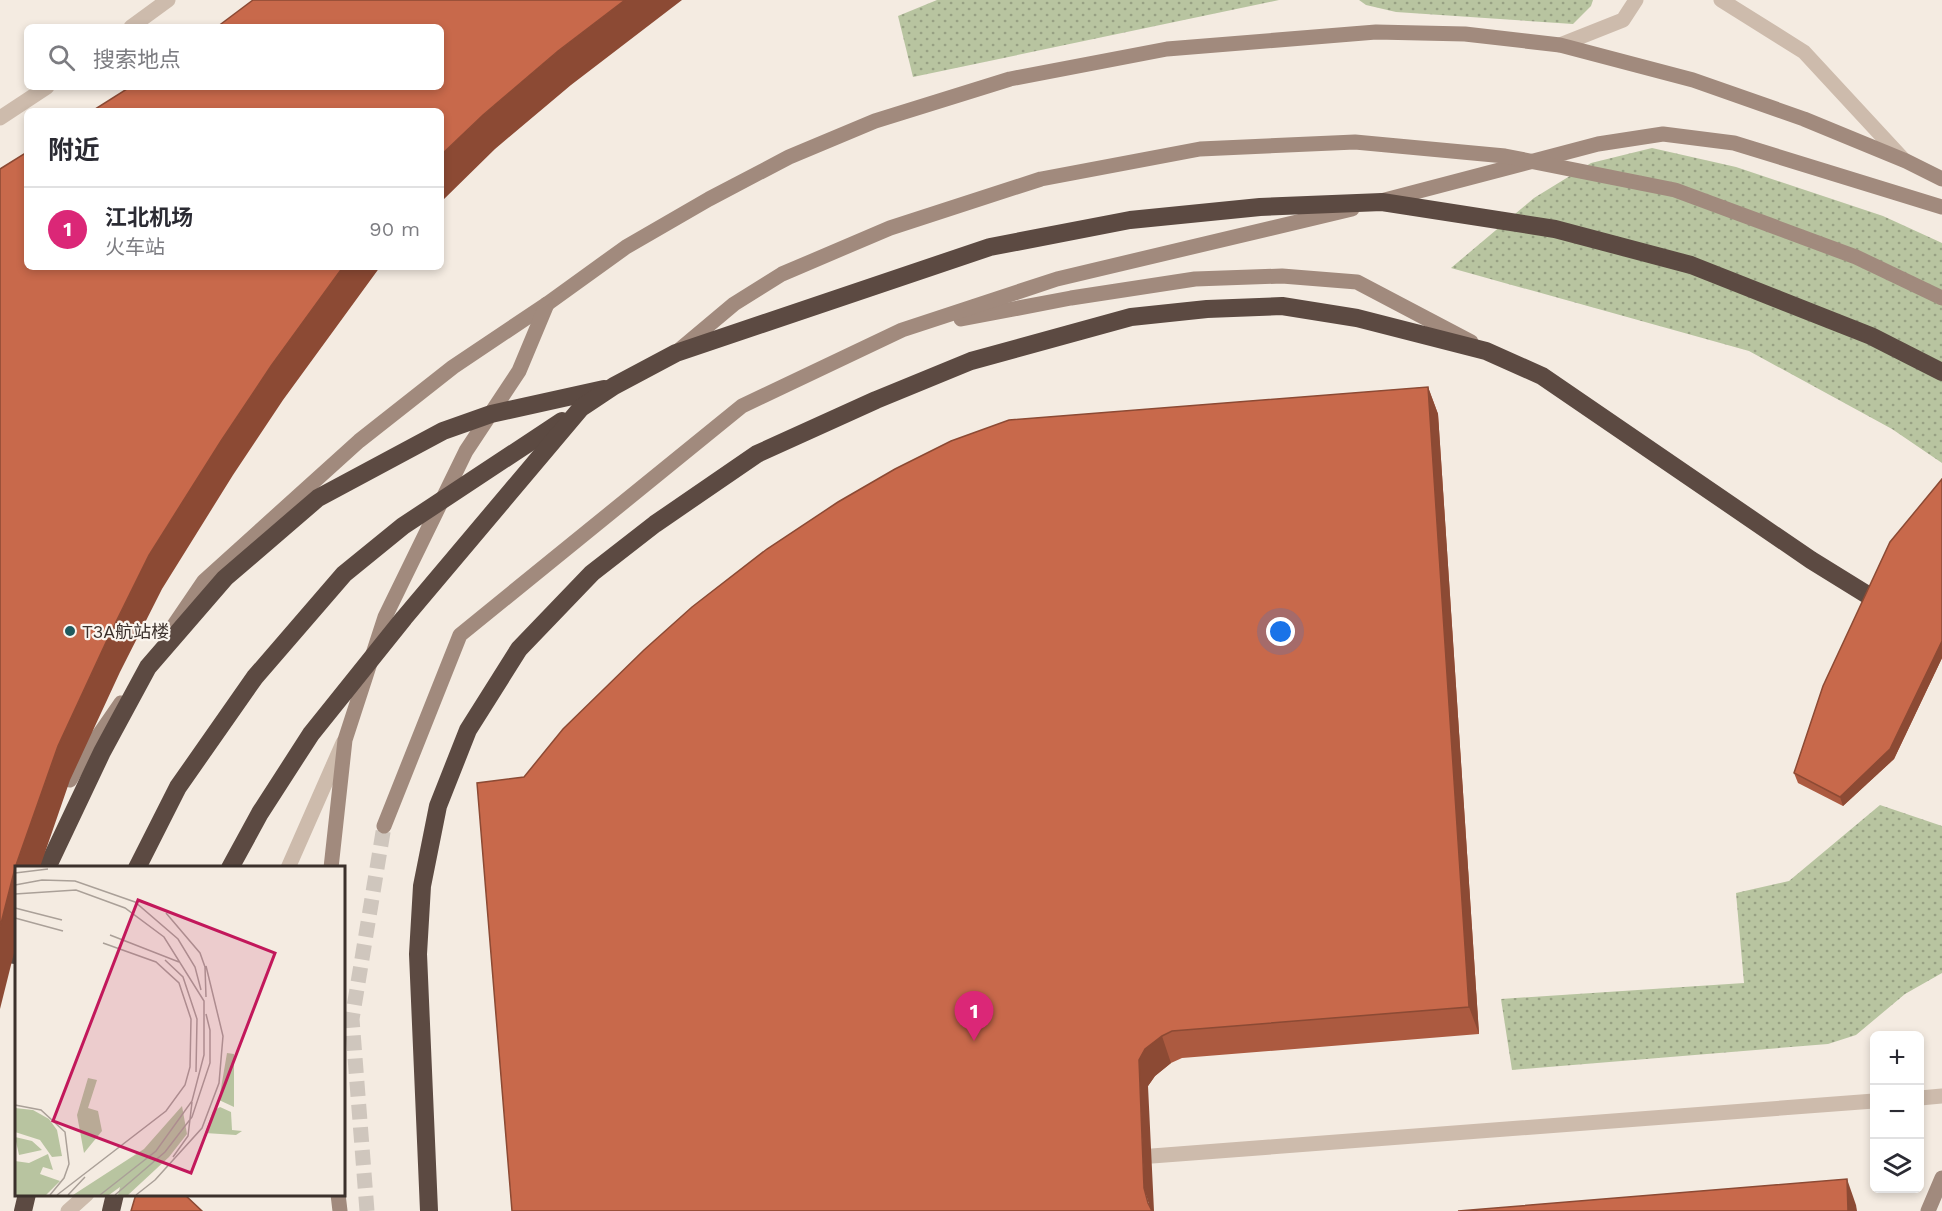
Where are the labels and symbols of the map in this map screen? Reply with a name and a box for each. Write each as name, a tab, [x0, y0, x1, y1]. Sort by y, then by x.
your location	[1266, 617, 1295, 646]
place label: T3A航站楼	[82, 621, 169, 642]
marker: T3A航站楼	[63, 624, 77, 638]
inset map	[15, 866, 345, 1196]
pin: 1	[954, 992, 994, 1041]

